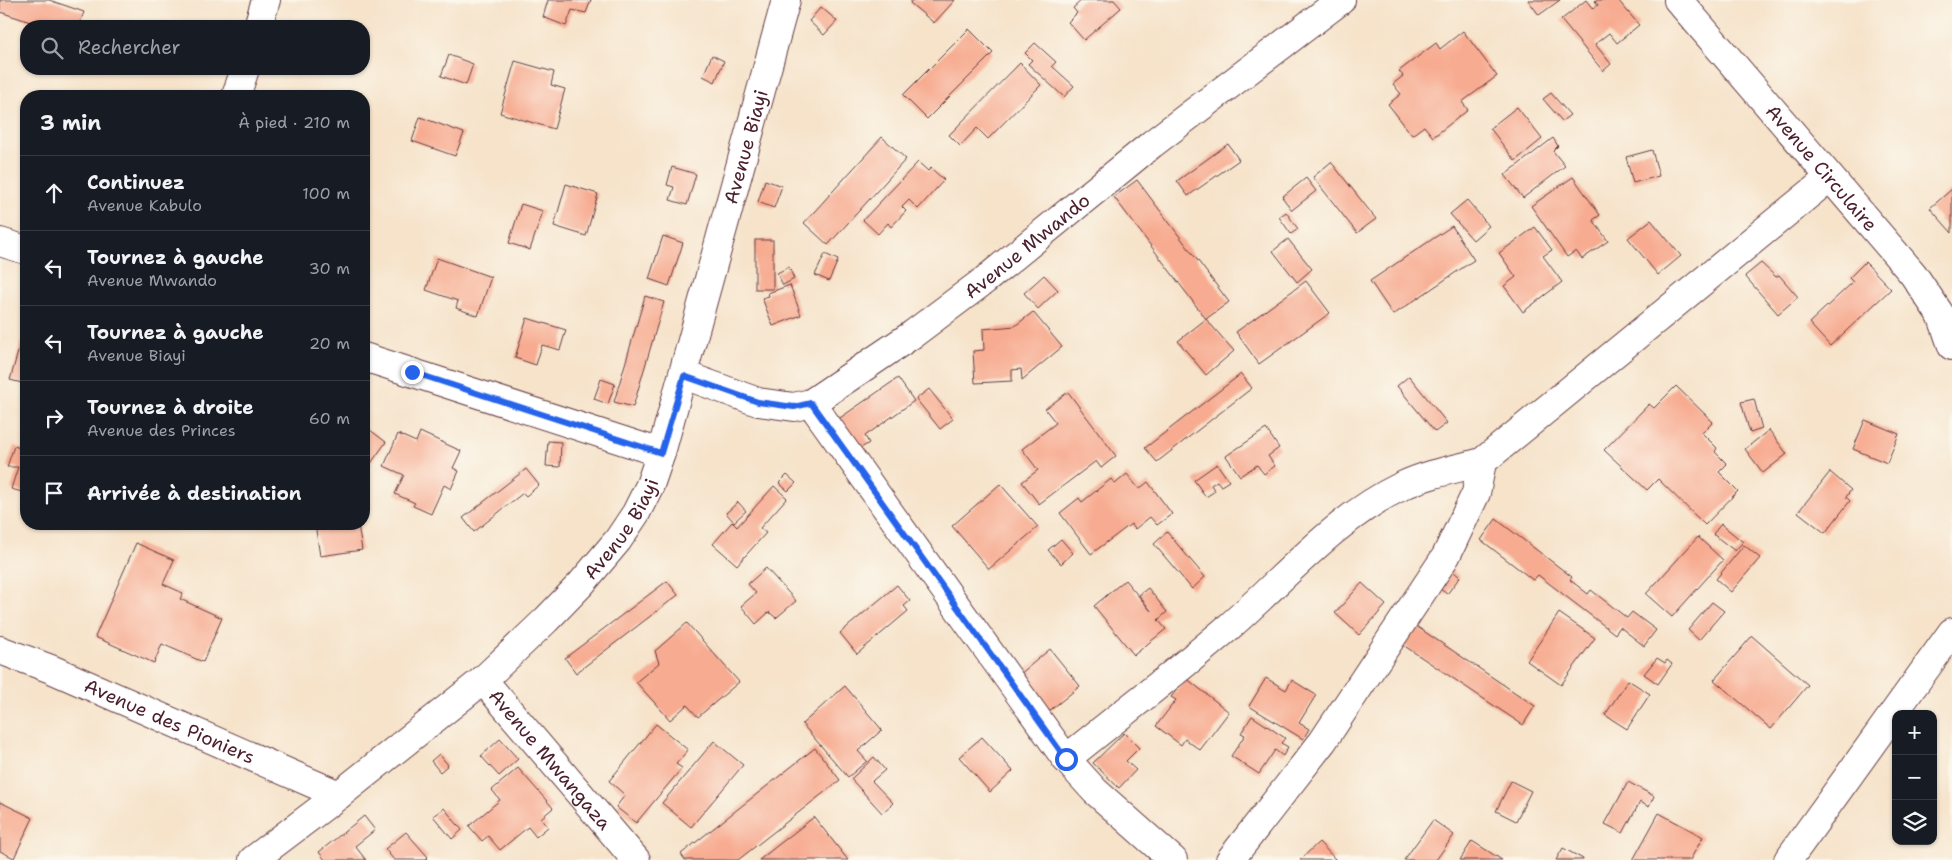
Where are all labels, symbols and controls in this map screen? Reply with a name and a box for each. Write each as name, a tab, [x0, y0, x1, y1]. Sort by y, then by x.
search box	[20, 20, 370, 75]
icon: search	[38, 34, 66, 62]
text: Rechercher	[78, 35, 181, 60]
street label: Avenue Biayi	[718, 87, 773, 207]
street label: Avenue Circulaire	[1761, 99, 1883, 236]
text: 3 min	[40, 109, 101, 137]
text: À pied · 210 m	[238, 112, 350, 133]
text: Continuez	[87, 170, 185, 195]
icon: ahead	[40, 179, 68, 207]
text: 100 m	[302, 183, 350, 204]
street label: Avenue Mwando	[959, 187, 1095, 304]
text: Avenue Kabulo	[87, 195, 202, 216]
text: Tournez à gauche	[87, 245, 264, 270]
icon: left	[40, 254, 68, 282]
text: 30 m	[309, 258, 350, 279]
text: Avenue Mwando	[87, 270, 217, 291]
text: Tournez à gauche	[87, 320, 264, 345]
icon: left	[40, 329, 68, 357]
text: 20 m	[309, 333, 350, 354]
text: Avenue Biayi	[87, 345, 186, 366]
route end	[401, 361, 424, 384]
text: Tournez à droite	[87, 395, 254, 420]
icon: right	[40, 404, 68, 432]
text: 60 m	[309, 408, 350, 429]
text: Avenue des Princes	[87, 420, 236, 441]
street label: Avenue Biayi	[578, 475, 664, 584]
icon: arrive	[40, 479, 68, 507]
text: Arrivée à destination	[87, 481, 301, 506]
street label: Avenue des Pioniers	[81, 673, 259, 769]
street label: Avenue Mwangaza	[483, 684, 617, 835]
map controls	[1892, 710, 1937, 845]
button: +	[1892, 710, 1937, 755]
route start	[1055, 748, 1078, 771]
button: −	[1892, 755, 1937, 800]
button: layers	[1892, 800, 1937, 845]

